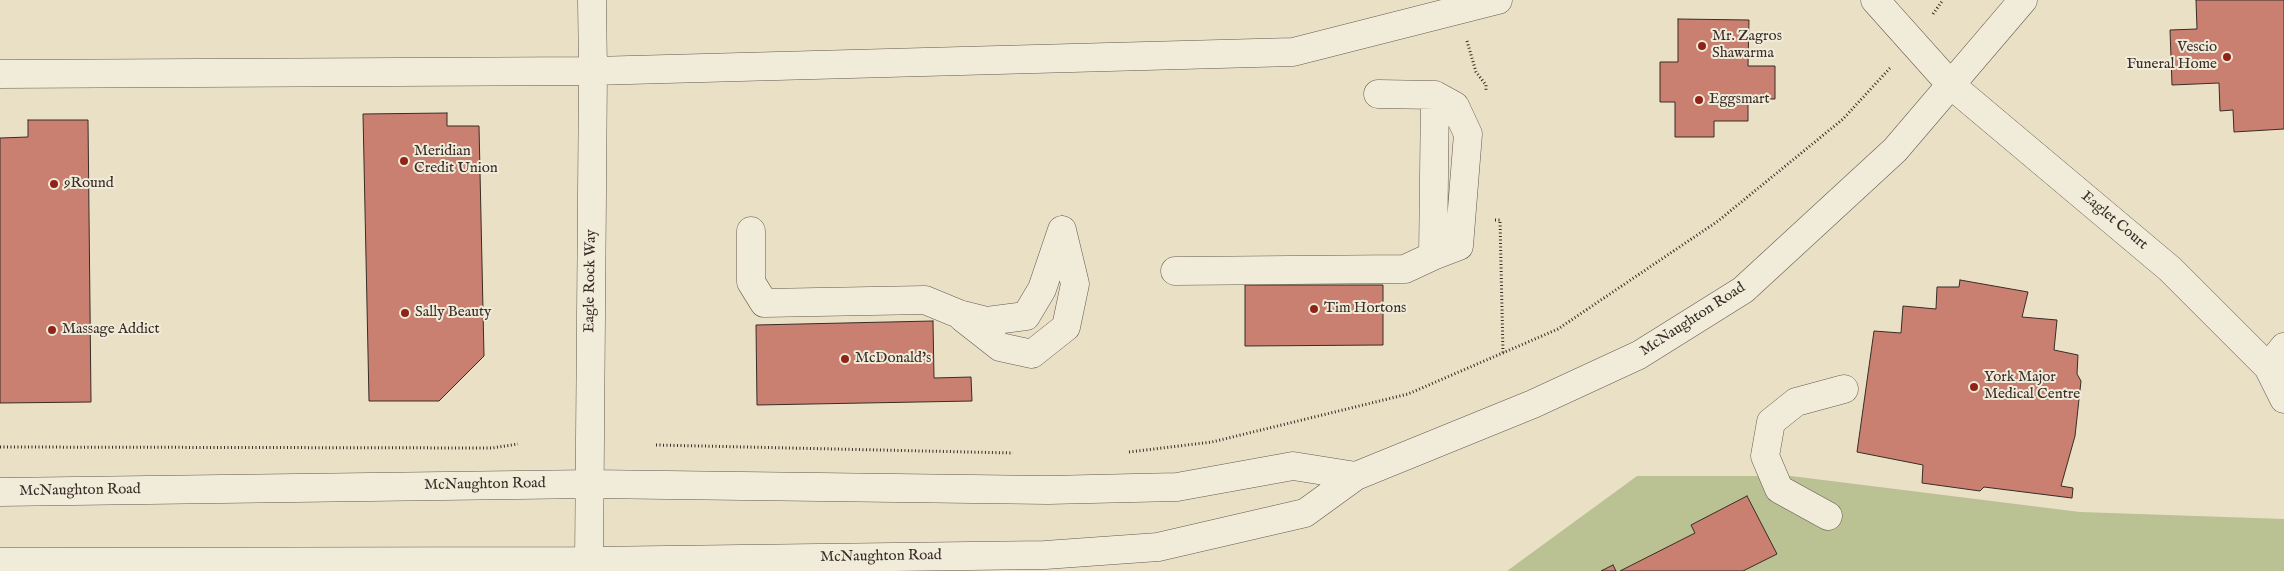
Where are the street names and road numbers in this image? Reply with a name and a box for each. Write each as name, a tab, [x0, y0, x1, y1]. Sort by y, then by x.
street label: Eaglet Court	[2077, 188, 2151, 254]
street label: Eagle Rock Way	[581, 229, 601, 333]
street label: McNaughton Road	[1637, 279, 1749, 361]
street label: McNaughton Road	[424, 475, 546, 495]
street label: McNaughton Road	[19, 481, 141, 501]
street label: McNaughton Road	[820, 547, 942, 567]

